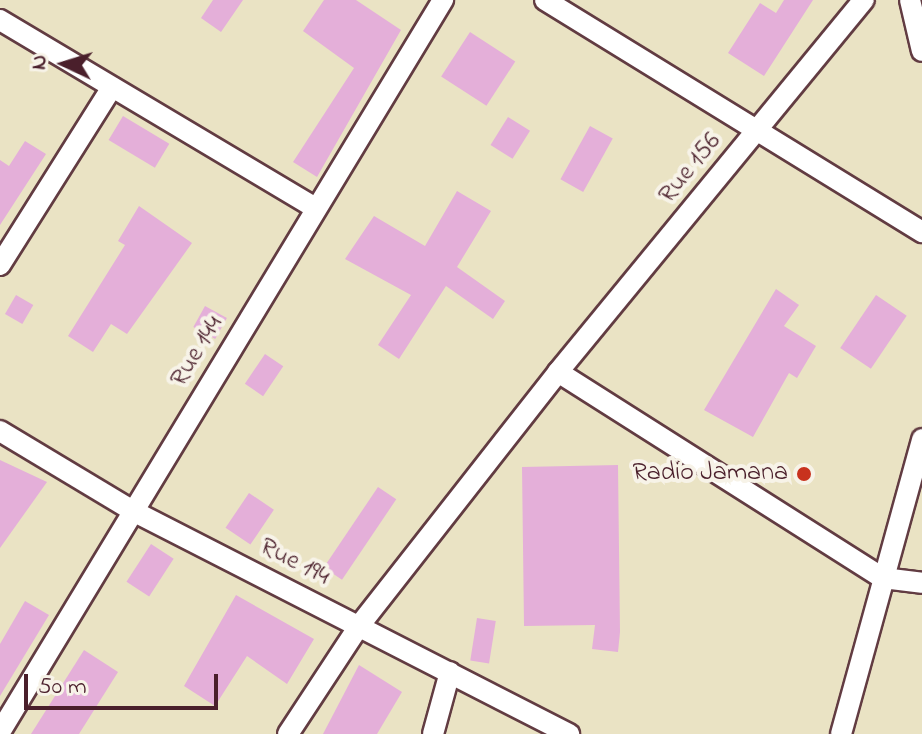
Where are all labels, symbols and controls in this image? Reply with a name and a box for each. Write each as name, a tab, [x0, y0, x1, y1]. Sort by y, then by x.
north arrow	[24, 24, 104, 104]
text: N	[24, 54, 57, 71]
street label: Rue 156	[653, 127, 729, 211]
street label: Rue 144	[165, 311, 231, 393]
place label: Radio Jamana	[632, 458, 788, 490]
marker: Radio Jamana	[795, 465, 813, 483]
street label: Rue 194	[254, 532, 334, 594]
scale bar	[28, 658, 222, 708]
text: 50 m	[38, 670, 87, 705]

